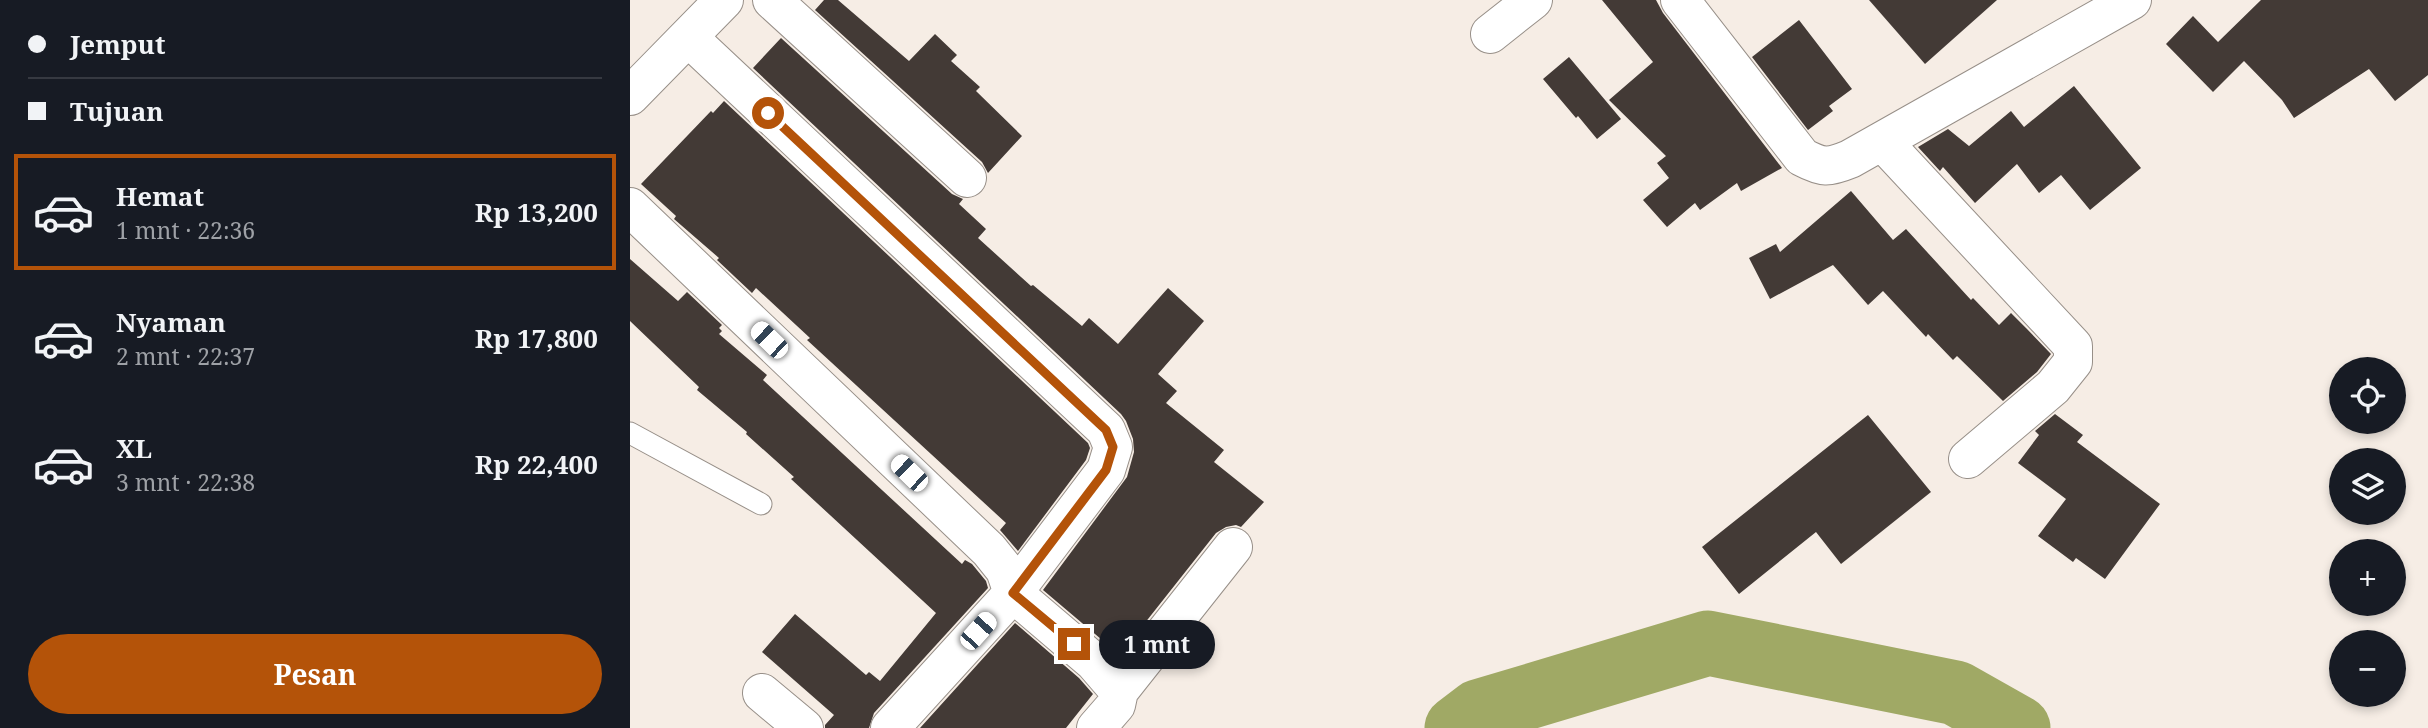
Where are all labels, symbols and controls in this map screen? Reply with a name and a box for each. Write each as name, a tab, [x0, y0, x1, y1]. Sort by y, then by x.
text: Jemput	[70, 26, 165, 62]
text: Tujuan	[70, 93, 164, 129]
route start	[752, 97, 784, 129]
text: Hemat	[116, 178, 204, 214]
icon: car	[32, 181, 95, 244]
text: Rp 13,200	[475, 194, 598, 230]
text: 1 mnt · 22:36	[116, 214, 255, 246]
text: Nyaman	[116, 304, 226, 340]
icon: car	[32, 307, 95, 370]
car	[747, 318, 792, 362]
text: Rp 17,800	[475, 320, 598, 356]
text: 2 mnt · 22:37	[116, 340, 255, 372]
map controls	[2329, 357, 2406, 707]
button: locate	[2329, 357, 2406, 434]
text: XL	[116, 430, 152, 466]
icon: car	[32, 433, 95, 496]
text: Rp 22,400	[475, 446, 598, 482]
button: layers	[2329, 448, 2406, 525]
car	[887, 451, 932, 495]
text: 3 mnt · 22:38	[116, 466, 255, 498]
button: +	[2329, 539, 2406, 616]
car	[957, 608, 1000, 654]
callout: 1 mnt	[1098, 620, 1214, 668]
route end	[1058, 628, 1090, 660]
text: 1 mnt	[1124, 628, 1190, 660]
button: −	[2329, 630, 2406, 707]
button: Pesan	[28, 634, 602, 714]

